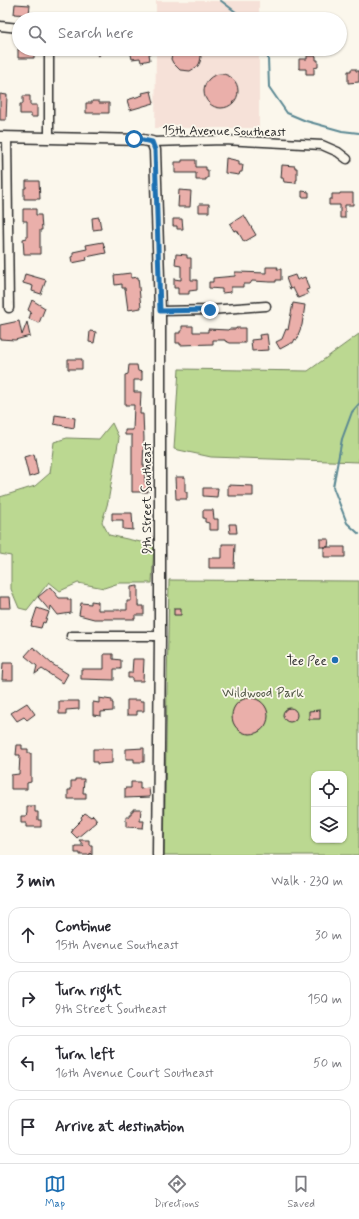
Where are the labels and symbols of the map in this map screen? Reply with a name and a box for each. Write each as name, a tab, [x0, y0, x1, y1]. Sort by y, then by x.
street label: 15th Avenue Southeast	[162, 122, 286, 141]
route start	[125, 130, 143, 148]
route end	[201, 301, 219, 319]
street label: 9th Street Southeast	[139, 442, 156, 554]
place label: Tee Pee	[286, 653, 327, 670]
marker: Tee Pee	[330, 655, 340, 665]
park label: Wildwood Park	[222, 685, 305, 702]

